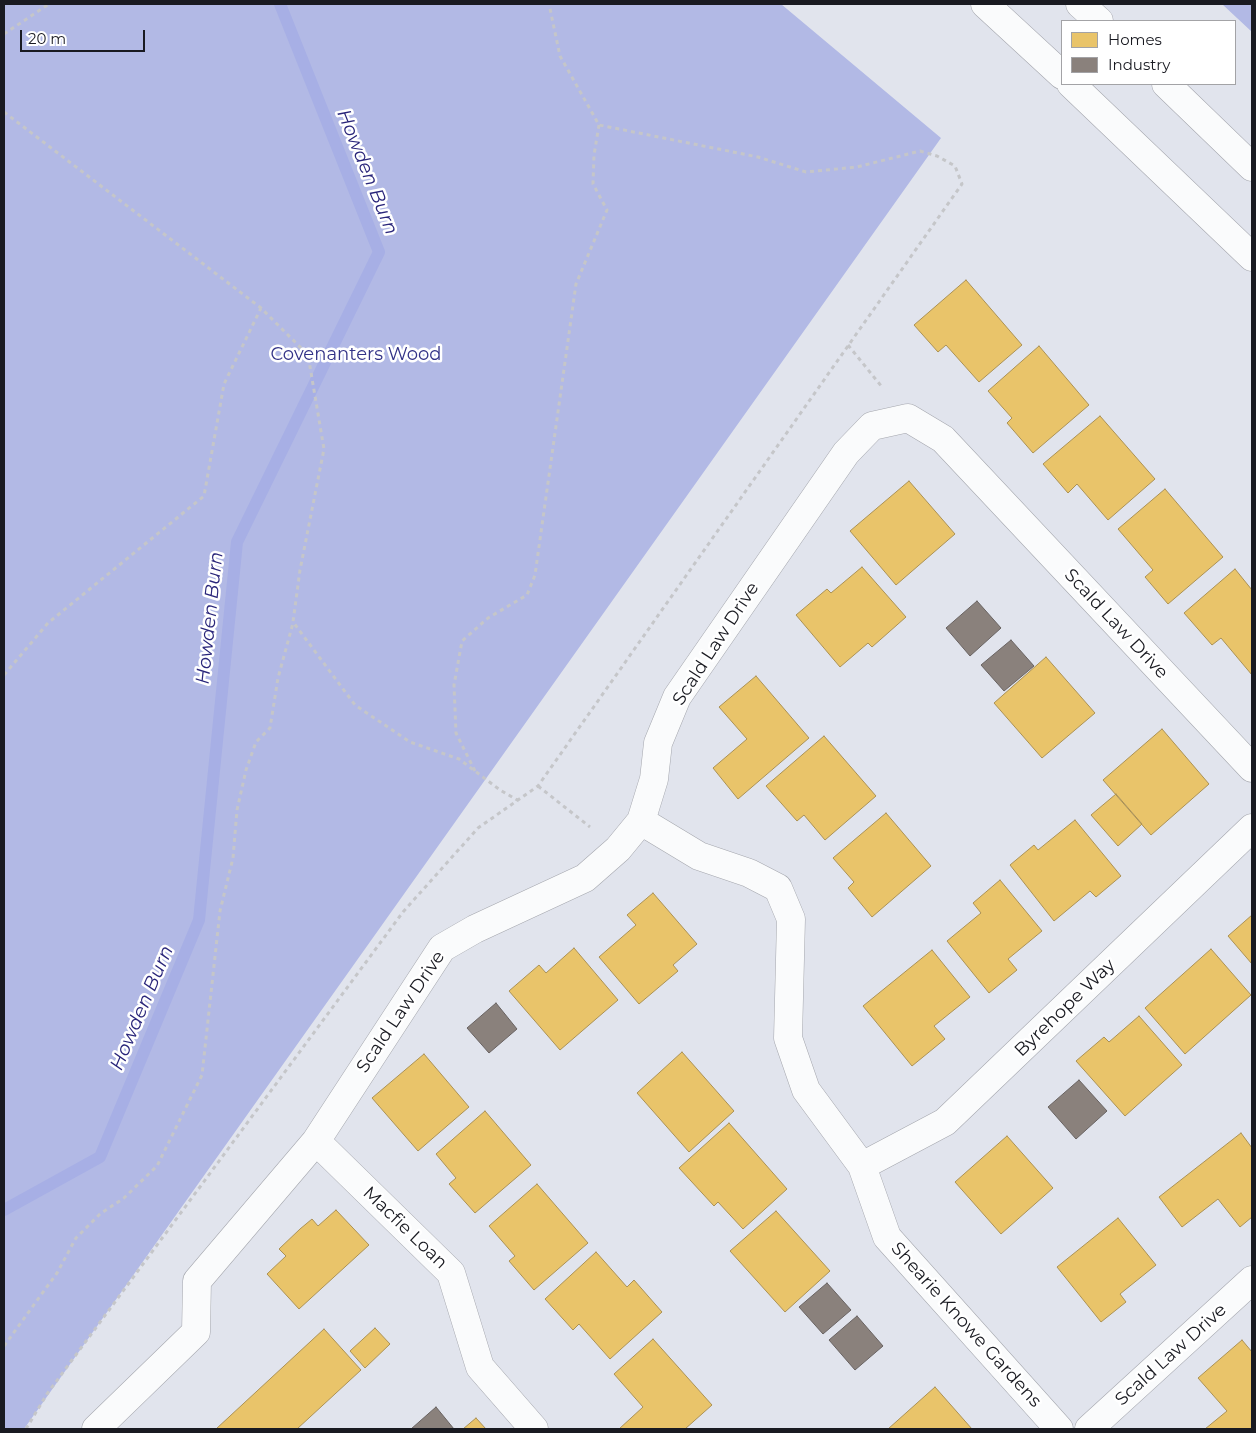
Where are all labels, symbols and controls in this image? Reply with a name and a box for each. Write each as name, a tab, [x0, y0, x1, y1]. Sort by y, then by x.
scale bar	[22, 20, 148, 52]
legend	[1061, 20, 1236, 85]
text: 20 m	[28, 29, 66, 48]
text: Homes	[1108, 30, 1162, 49]
text: Industry	[1108, 55, 1170, 74]
water label: Howden Burn	[332, 106, 402, 238]
park label: Covenanters Wood	[271, 344, 441, 366]
water label: Howden Burn	[192, 551, 228, 685]
street label: Scald Law Drive	[1060, 565, 1172, 683]
street label: Scald Law Drive	[668, 578, 764, 710]
water label: Howden Burn	[106, 942, 178, 1074]
street label: Scald Law Drive	[352, 947, 450, 1077]
street label: Byrehope Way	[1010, 955, 1120, 1061]
street label: Macfie Loan	[358, 1182, 452, 1274]
street label: Shearie Knowe Gardens	[886, 1238, 1046, 1412]
street label: Scald Law Drive	[1111, 1299, 1231, 1411]

